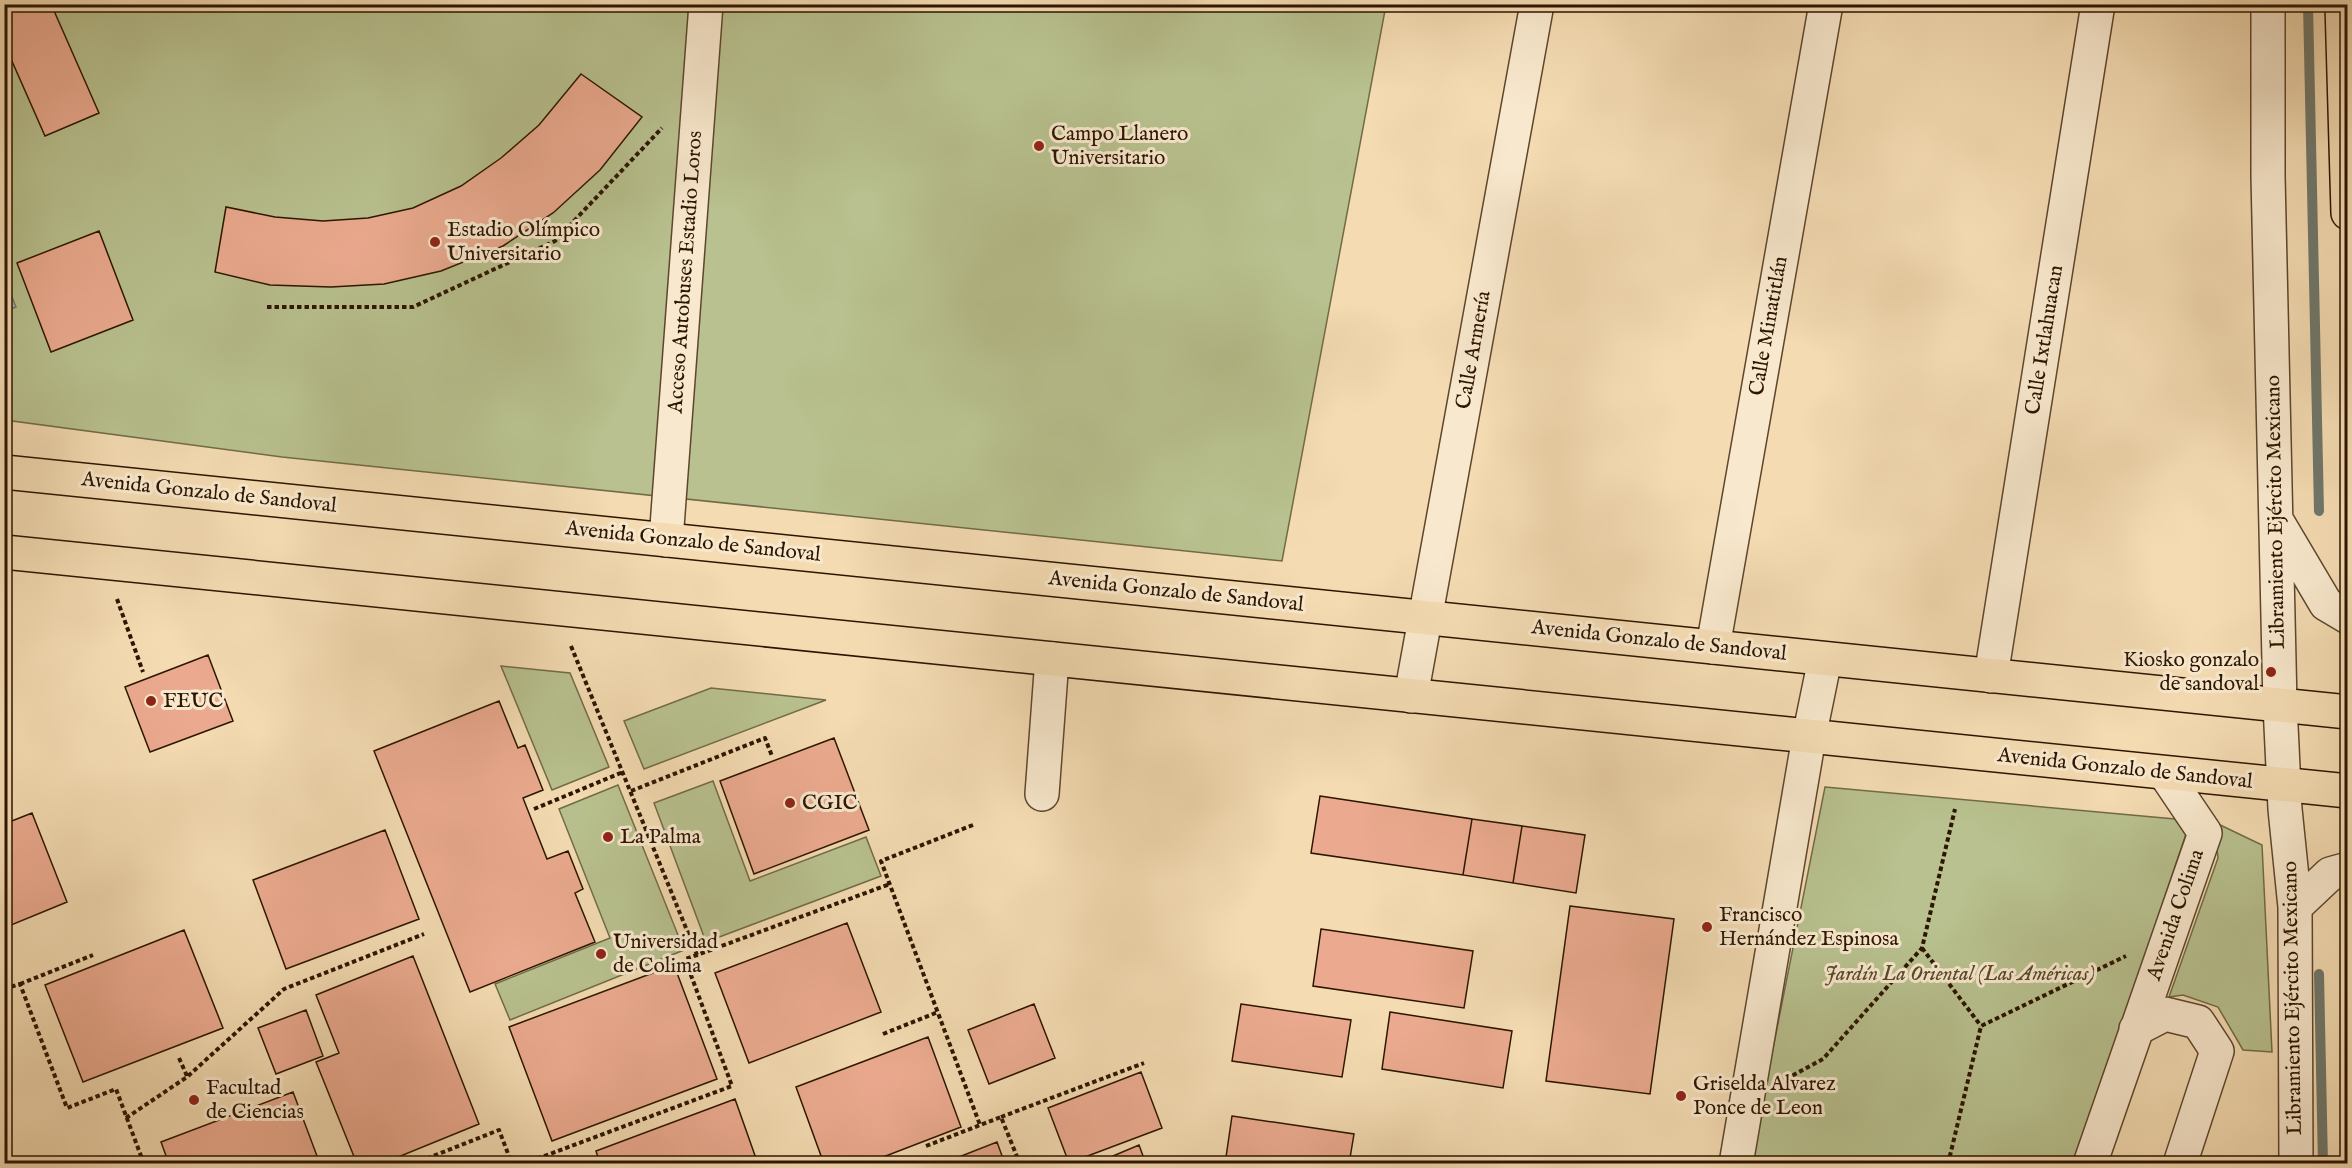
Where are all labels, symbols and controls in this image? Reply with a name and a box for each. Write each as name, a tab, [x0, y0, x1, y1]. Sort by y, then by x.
place label: Campo Llanero Universitario	[1051, 121, 1188, 172]
street label: Acceso Autobuses Estadio Loros	[663, 130, 709, 415]
marker: Campo Llanero Universitario	[1032, 139, 1046, 153]
place label: Estadio Olímpico Universitario	[447, 217, 600, 268]
marker: Estadio Olímpico Universitario	[428, 235, 442, 249]
street label: Calle Minatitlán	[1743, 254, 1795, 398]
street label: Calle Ixtlahuacan	[2020, 263, 2070, 417]
street label: Calle Armería	[1450, 288, 1498, 411]
street label: Libramiento Ejército Mexicano	[2260, 375, 2292, 649]
street label: Avenida Gonzalo de Sandoval	[79, 466, 338, 520]
street label: Avenida Gonzalo de Sandoval	[563, 515, 822, 569]
street label: Avenida Gonzalo de Sandoval	[1046, 565, 1305, 619]
street label: Avenida Gonzalo de Sandoval	[1529, 614, 1788, 668]
place label: Kiosko gonzalo de sandoval	[2123, 647, 2259, 698]
marker: Kiosko gonzalo de sandoval	[2264, 665, 2278, 679]
place label: FEUC	[163, 688, 223, 715]
marker: FEUC	[144, 694, 158, 708]
street label: Avenida Gonzalo de Sandoval	[1995, 742, 2254, 796]
place label: CGIC	[802, 790, 858, 817]
marker: CGIC	[783, 796, 797, 810]
place label: La Palma	[620, 824, 702, 851]
marker: La Palma	[601, 830, 615, 844]
street label: Avenida Colima	[2141, 845, 2211, 985]
street label: Libramiento Ejército Mexicano	[2277, 861, 2309, 1135]
place label: Francisco Hernández Espinosa	[1719, 902, 1899, 953]
marker: Francisco Hernández Espinosa	[1700, 920, 1714, 934]
place label: Universidad de Colima	[613, 929, 719, 980]
marker: Universidad de Colima	[594, 947, 608, 961]
park label: Jardín La Oriental (Las Américas)	[1825, 961, 2095, 988]
place label: Griselda Alvarez Ponce de Leon	[1693, 1071, 1836, 1122]
place label: Facultad de Ciencias	[206, 1075, 304, 1126]
marker: Griselda Alvarez Ponce de Leon	[1674, 1089, 1688, 1103]
marker: Facultad de Ciencias	[187, 1093, 201, 1107]

